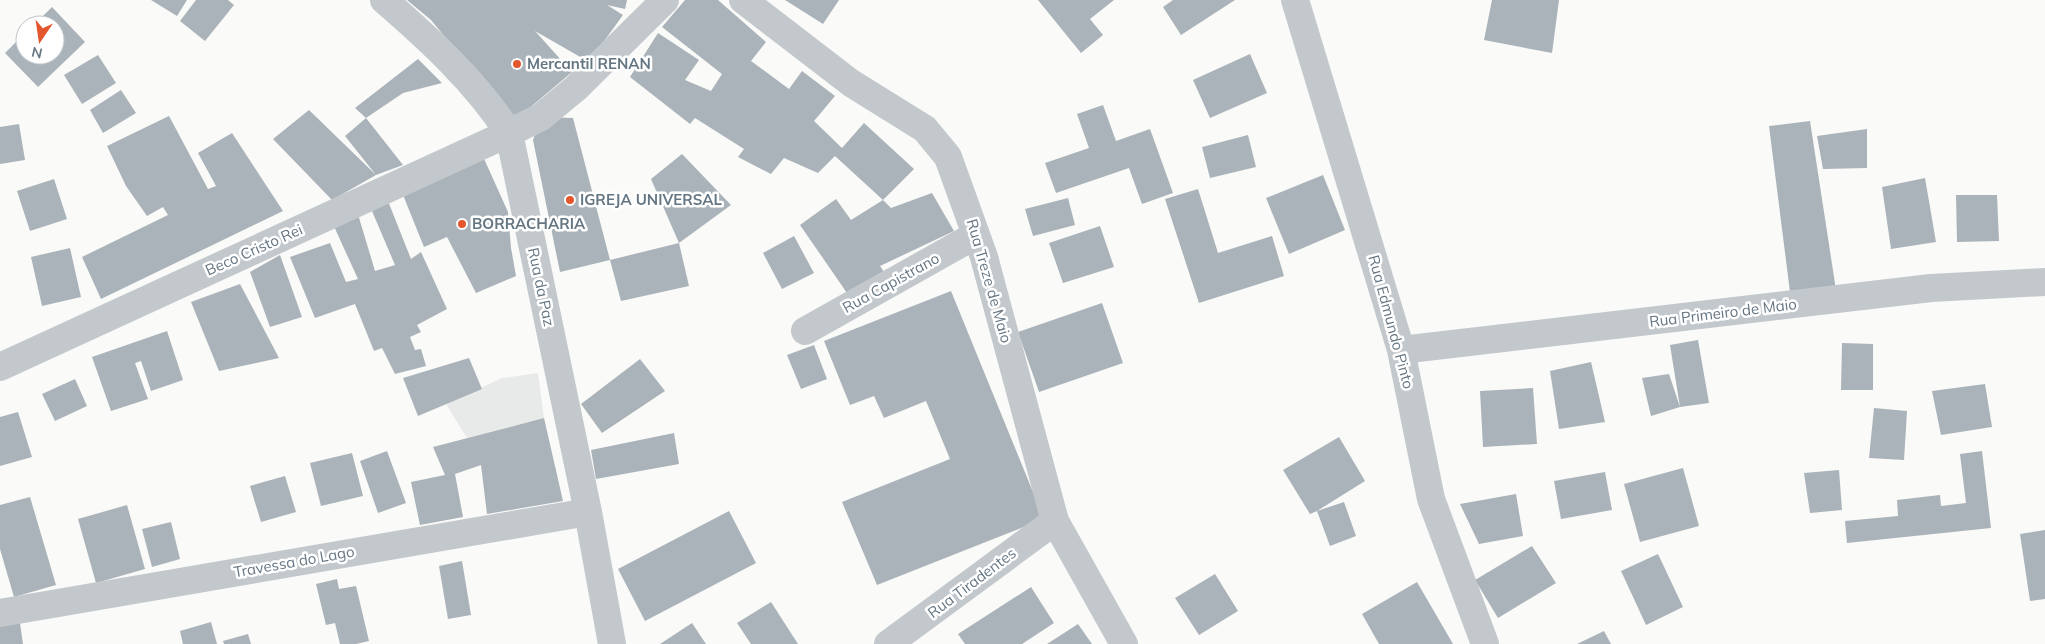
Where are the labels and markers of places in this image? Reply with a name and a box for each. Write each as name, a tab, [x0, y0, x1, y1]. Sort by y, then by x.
place label: Mercantil RENAN	[527, 54, 651, 73]
marker: Mercantil RENAN	[511, 58, 523, 70]
place label: IGREJA UNIVERSAL	[580, 190, 723, 209]
marker: IGREJA UNIVERSAL	[564, 194, 576, 206]
place label: BORRACHARIA	[472, 214, 586, 233]
marker: BORRACHARIA	[456, 218, 468, 230]

